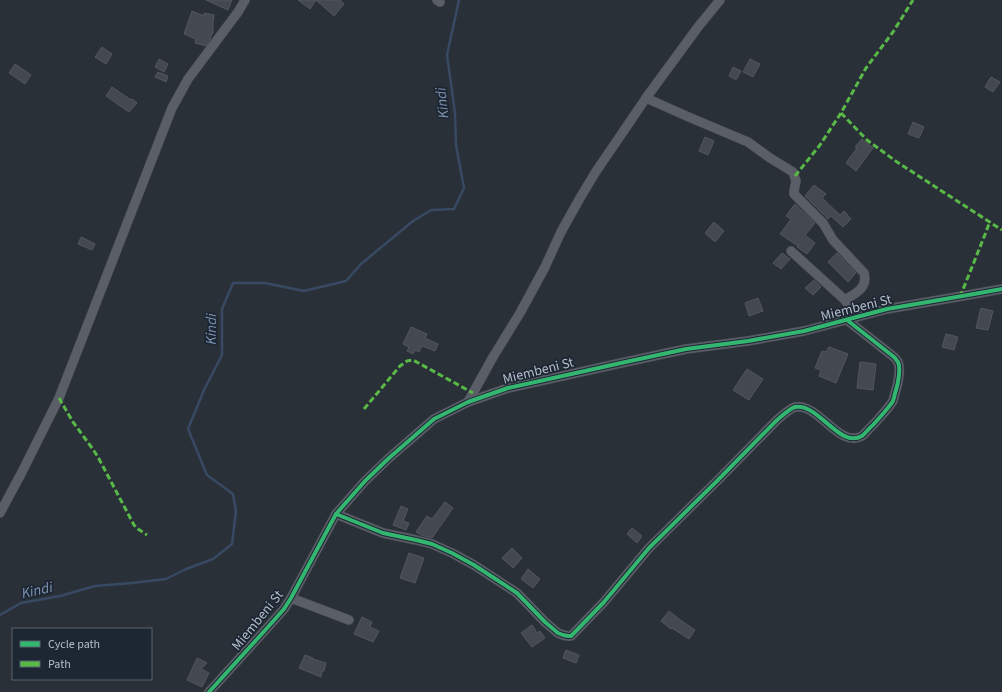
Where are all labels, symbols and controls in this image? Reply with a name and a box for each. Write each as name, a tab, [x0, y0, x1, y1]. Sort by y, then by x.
water label: Kindi	[430, 86, 455, 120]
street label: Miembeni St	[819, 289, 894, 326]
water label: Kindi	[201, 313, 222, 345]
street label: Miembeni St	[501, 352, 576, 389]
water label: Kindi	[20, 577, 55, 604]
street label: Miembeni St	[227, 586, 289, 655]
legend	[12, 628, 152, 680]
text: Cycle path	[48, 636, 100, 653]
text: Path	[48, 656, 71, 673]

